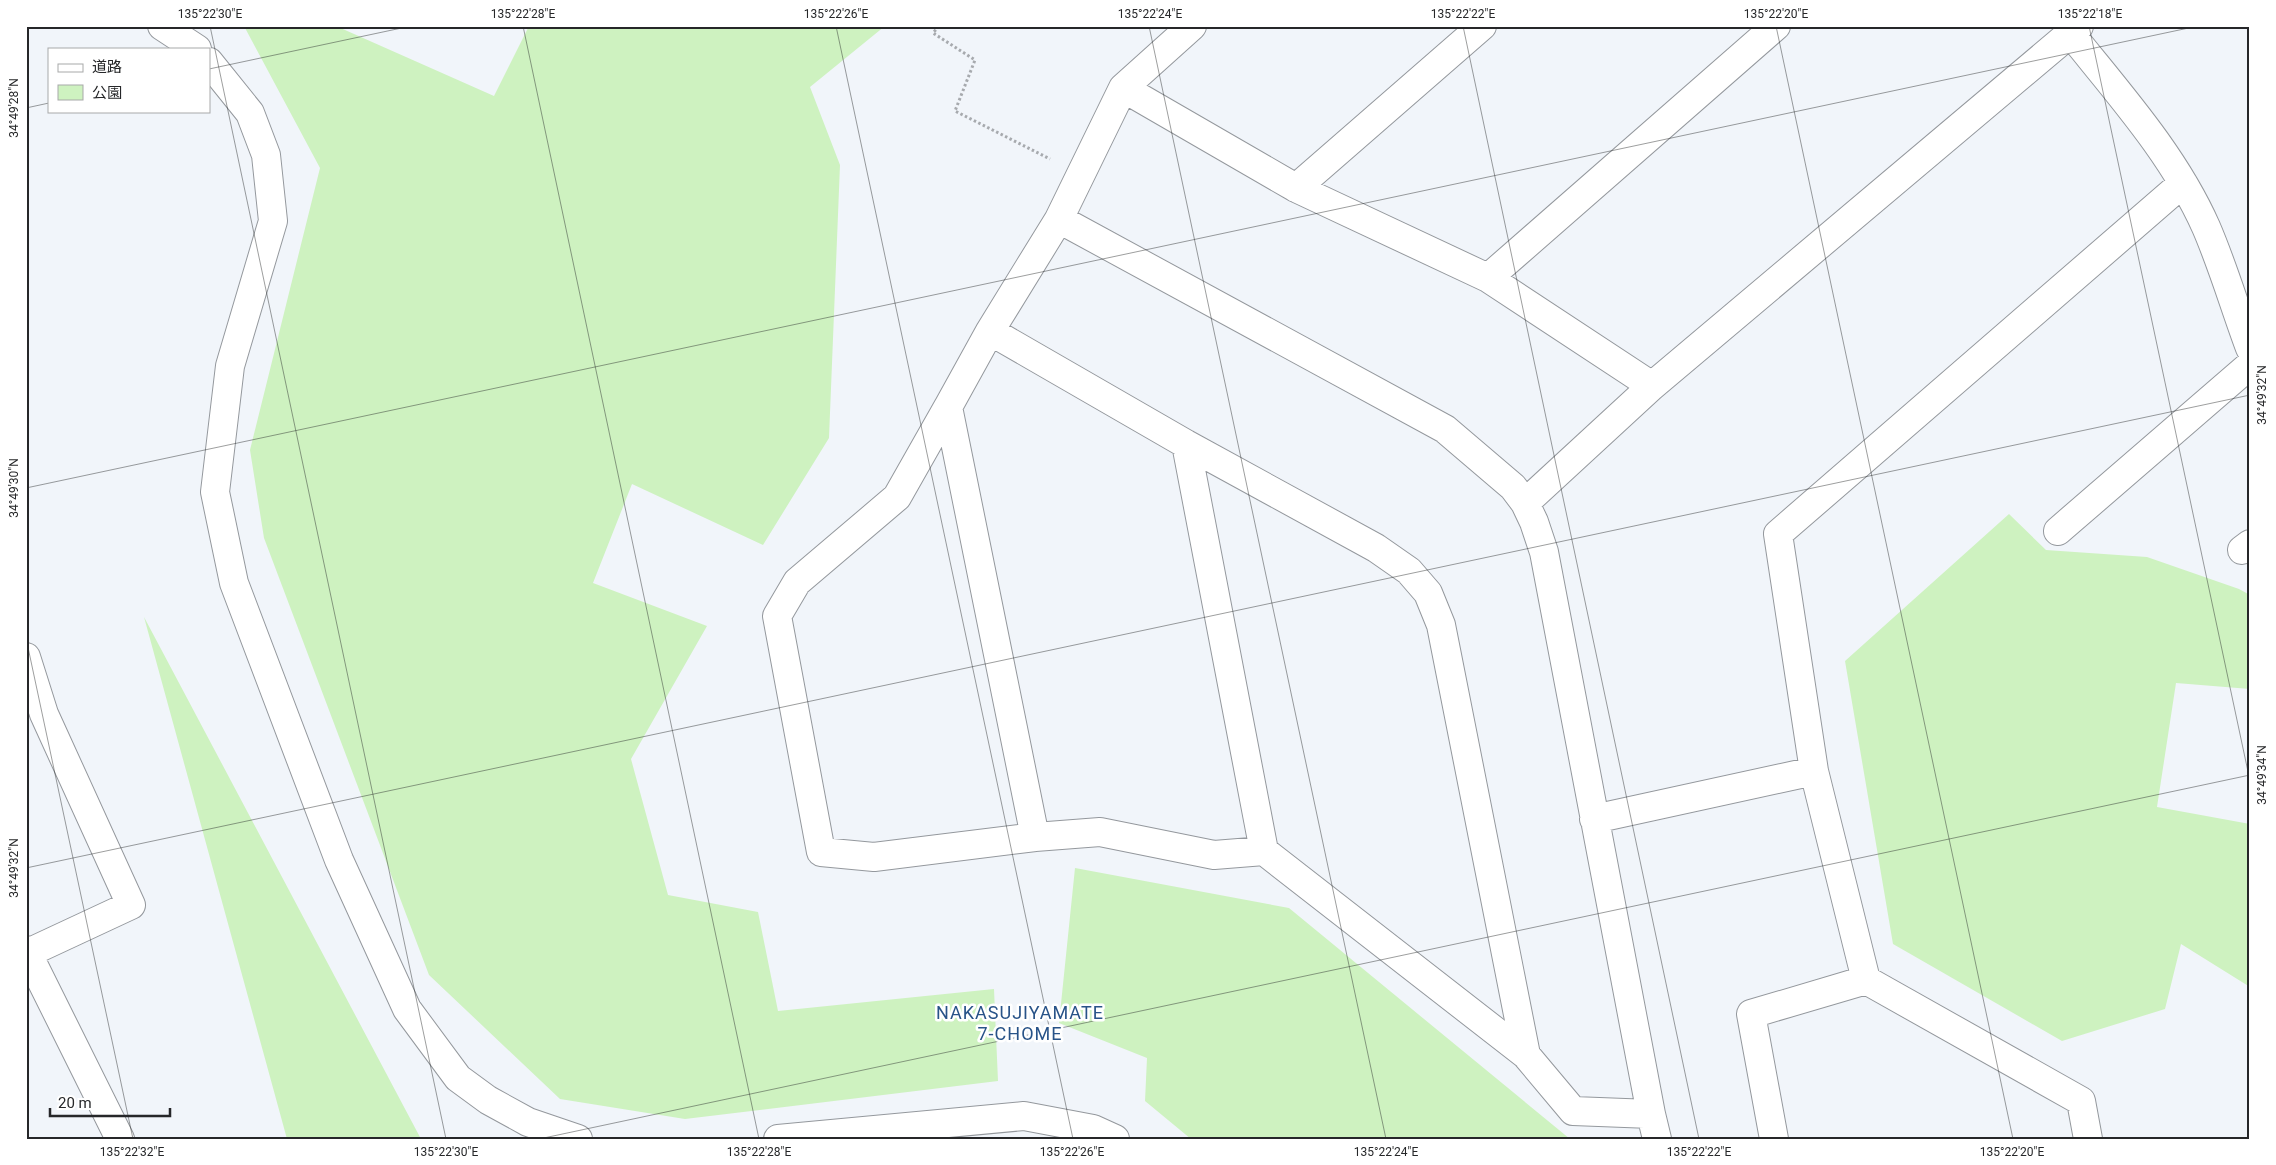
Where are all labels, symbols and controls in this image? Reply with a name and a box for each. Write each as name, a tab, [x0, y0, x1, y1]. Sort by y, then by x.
text: 135°22'30"E	[178, 7, 242, 21]
text: 135°22'28"E	[491, 7, 555, 21]
text: 135°22'26"E	[804, 7, 868, 21]
text: 135°22'24"E	[1118, 7, 1182, 21]
text: 135°22'22"E	[1431, 7, 1495, 21]
text: 135°22'20"E	[1744, 7, 1808, 21]
text: 135°22'18"E	[2058, 7, 2122, 21]
legend	[48, 48, 210, 112]
text: 道路	[92, 58, 122, 76]
text: 34°49'28"N	[7, 78, 21, 138]
text: 公園	[92, 84, 122, 102]
text: 34°49'32"N	[2255, 365, 2269, 425]
text: 34°49'30"N	[7, 458, 21, 518]
text: 34°49'34"N	[2255, 745, 2269, 805]
text: 34°49'32"N	[7, 838, 21, 898]
district label: NAKASUJIYAMATE 7-CHOME	[936, 1002, 1104, 1044]
scale bar	[50, 1085, 170, 1117]
text: 20 m	[58, 1094, 92, 1112]
text: 135°22'32"E	[100, 1145, 164, 1159]
text: 135°22'30"E	[414, 1145, 478, 1159]
text: 135°22'28"E	[727, 1145, 791, 1159]
text: 135°22'26"E	[1040, 1145, 1104, 1159]
text: 135°22'24"E	[1354, 1145, 1418, 1159]
text: 135°22'22"E	[1667, 1145, 1731, 1159]
text: 135°22'20"E	[1980, 1145, 2044, 1159]

